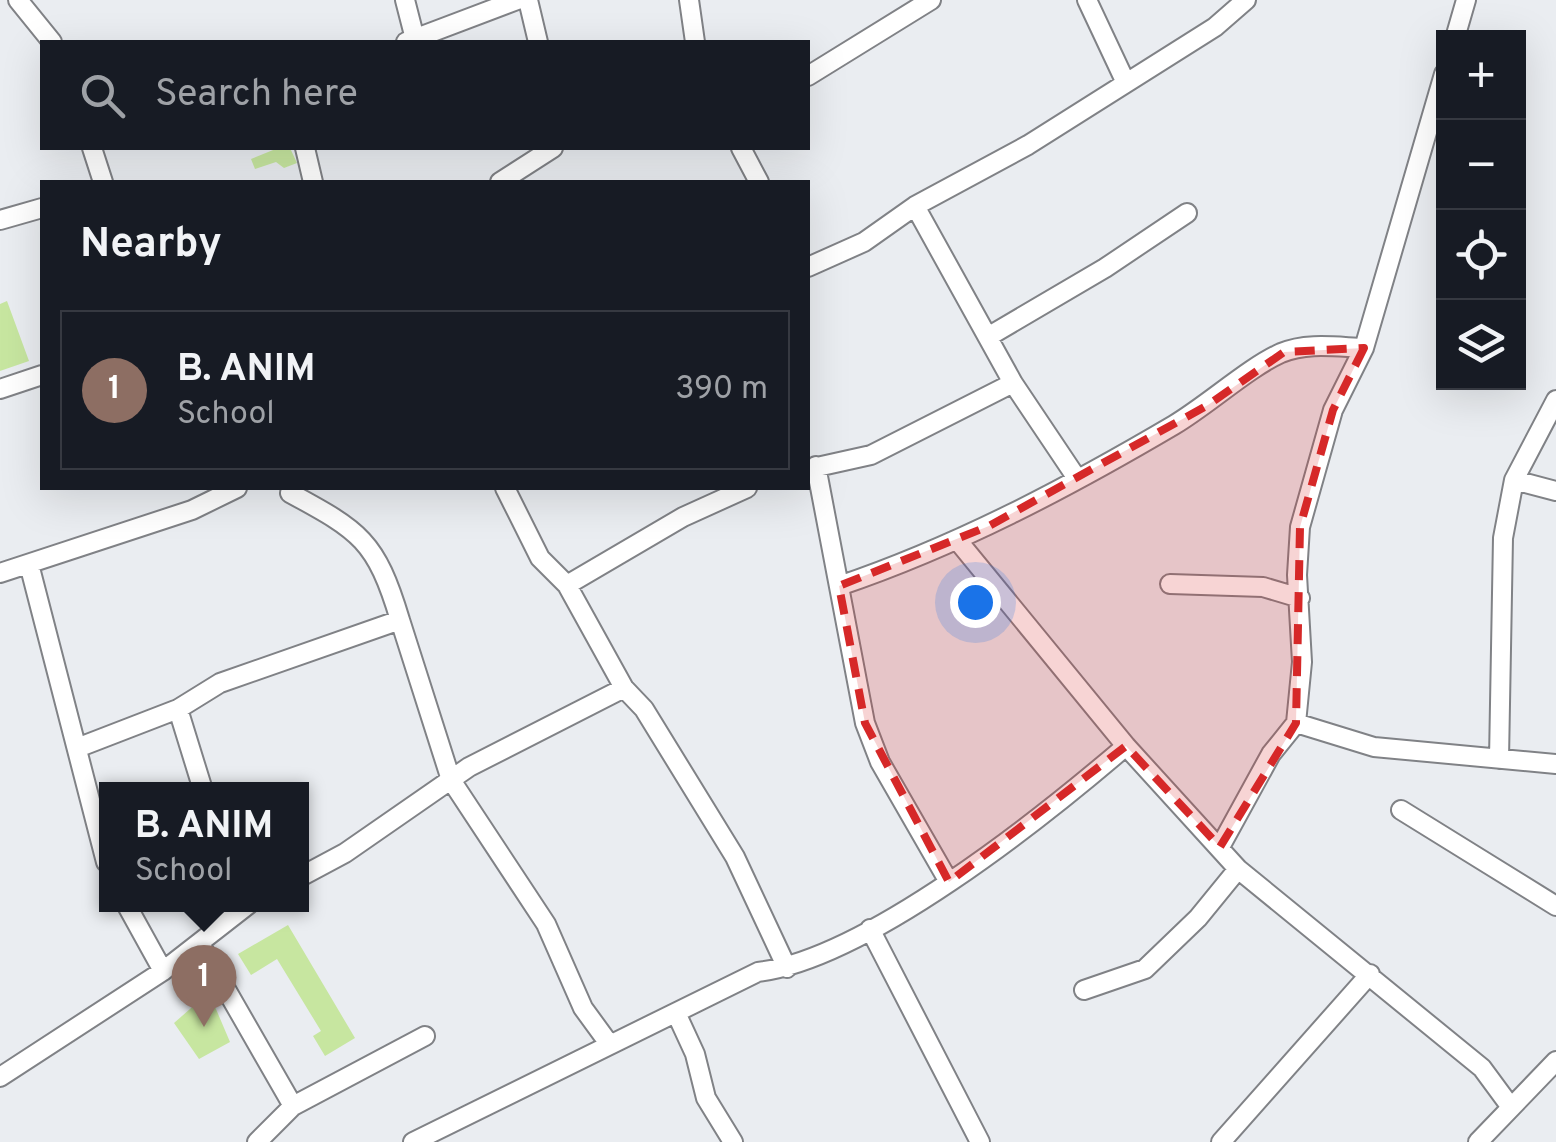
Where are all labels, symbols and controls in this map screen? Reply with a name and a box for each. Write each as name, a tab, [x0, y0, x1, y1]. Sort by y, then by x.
map controls	[1436, 30, 1526, 390]
button: +	[1436, 30, 1526, 120]
search box	[40, 40, 810, 150]
icon: search	[75, 68, 130, 123]
text: Search here	[155, 71, 358, 120]
button: −	[1436, 120, 1526, 210]
button: locate	[1436, 210, 1526, 300]
text: Nearby	[80, 219, 222, 272]
button: layers	[1436, 300, 1526, 390]
text: B. ANIM	[177, 346, 316, 395]
text: 1	[108, 370, 121, 410]
text: 390 m	[675, 370, 768, 410]
text: School	[177, 395, 275, 435]
your location	[950, 577, 1001, 628]
popup	[99, 782, 309, 912]
text: B. ANIM	[135, 803, 273, 852]
text: School	[135, 852, 232, 892]
pin: 1	[172, 944, 236, 1027]

